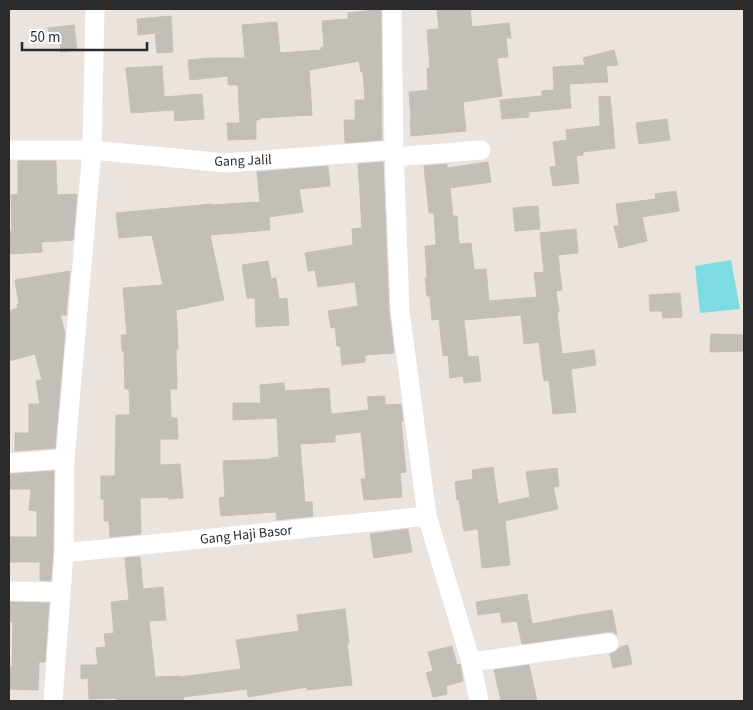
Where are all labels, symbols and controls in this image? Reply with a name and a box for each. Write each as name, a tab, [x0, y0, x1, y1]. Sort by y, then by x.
scale bar	[22, 20, 148, 52]
text: 50 m	[30, 27, 60, 48]
street label: Gang Jalil	[214, 150, 273, 172]
street label: Gang Haji Basor	[199, 520, 293, 550]

